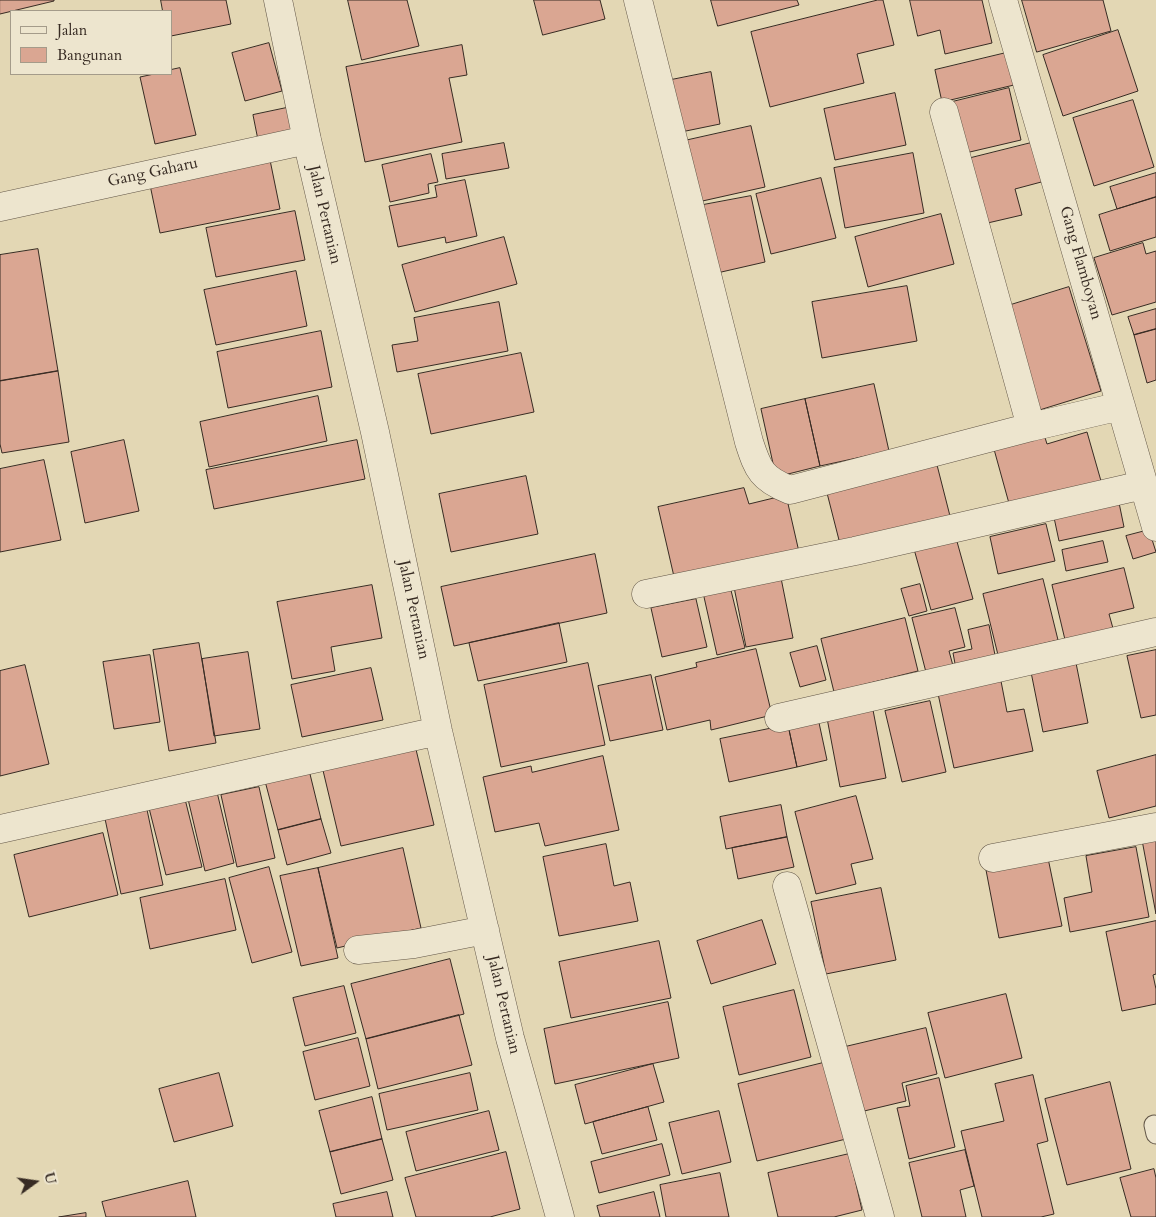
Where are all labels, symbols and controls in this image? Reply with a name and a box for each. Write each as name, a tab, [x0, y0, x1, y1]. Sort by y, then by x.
legend	[10, 10, 172, 75]
text: Jalan	[57, 20, 87, 40]
text: Bangunan	[57, 45, 122, 65]
street label: Gang Gaharu	[106, 154, 200, 192]
street label: Jalan Pertanian	[303, 164, 345, 266]
street label: Gang Flamboyan	[1055, 204, 1105, 322]
street label: Jalan Pertanian	[393, 559, 433, 661]
street label: Jalan Pertanian	[482, 954, 524, 1056]
north arrow	[10, 1157, 60, 1207]
text: U	[39, 1170, 61, 1186]

